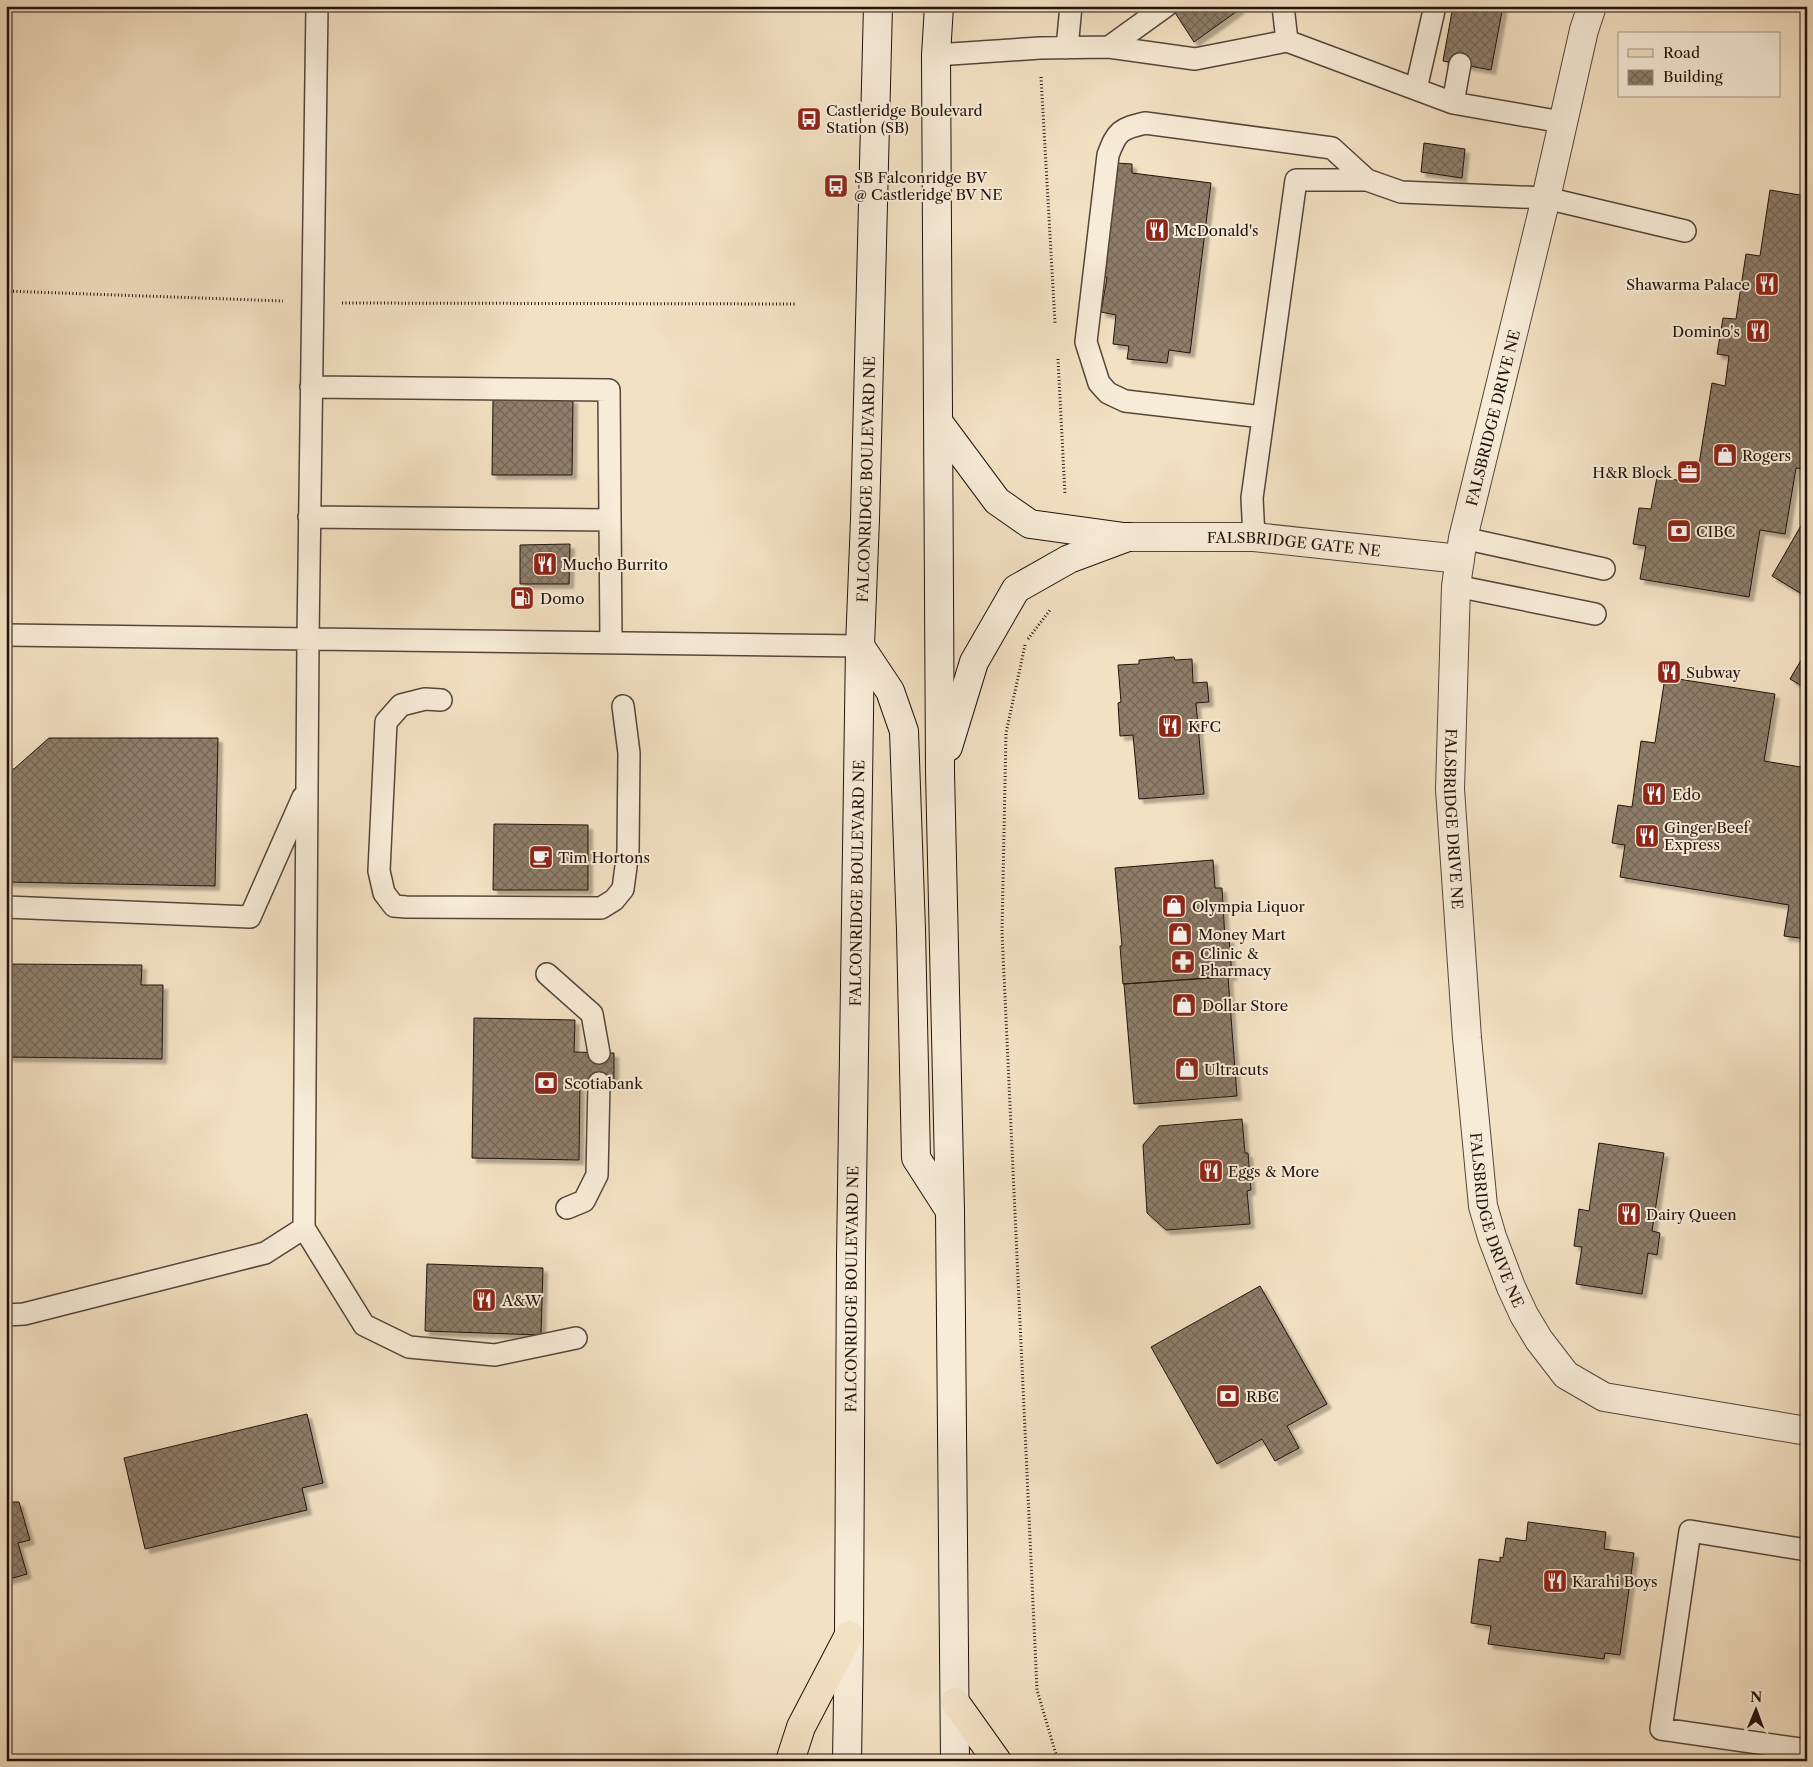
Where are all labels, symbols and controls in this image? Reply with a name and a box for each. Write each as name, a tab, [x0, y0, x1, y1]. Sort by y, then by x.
legend	[1618, 32, 1780, 98]
text: Road	[1663, 43, 1700, 62]
text: Building	[1663, 67, 1723, 86]
place label: Castleridge Boulevard Station (SB)	[826, 101, 983, 137]
bus stop icon: Castleridge Boulevard Station (SB)	[796, 106, 822, 132]
place label: SB Falconridge BV @ Castleridge BV NE	[854, 168, 1003, 204]
bus stop icon: SB Falconridge BV @ Castleridge BV NE	[823, 173, 849, 199]
restaurant icon: McDonald's	[1144, 217, 1170, 243]
place label: McDonald's	[1174, 221, 1259, 240]
restaurant icon: Shawarma Palace	[1754, 271, 1780, 297]
place label: Shawarma Palace	[1626, 275, 1750, 294]
restaurant icon: Domino's	[1745, 318, 1771, 344]
place label: Domino's	[1672, 322, 1740, 341]
street label: FALSBRIDGE DRIVE NE	[1462, 328, 1524, 508]
street label: FALCONRIDGE BOULEVARD NE	[852, 356, 879, 603]
shop icon: Rogers	[1712, 442, 1738, 468]
place label: Rogers	[1742, 446, 1791, 465]
office icon: H&R Block	[1676, 459, 1702, 485]
place label: H&R Block	[1592, 463, 1673, 482]
bank icon: CIBC	[1666, 518, 1692, 544]
place label: CIBC	[1696, 522, 1735, 541]
street label: FALSBRIDGE GATE NE	[1207, 528, 1382, 560]
restaurant icon: Mucho Burrito	[532, 551, 558, 577]
place label: Mucho Burrito	[562, 555, 668, 574]
fuel station icon: Domo	[509, 585, 535, 611]
place label: Domo	[540, 589, 585, 608]
restaurant icon: Subway	[1656, 659, 1682, 685]
place label: Subway	[1686, 663, 1741, 682]
restaurant icon: KFC	[1157, 713, 1183, 739]
place label: KFC	[1188, 717, 1221, 736]
street label: FALSBRIDGE DRIVE NE	[1440, 728, 1468, 910]
street label: FALCONRIDGE BOULEVARD NE	[845, 760, 868, 1007]
restaurant icon: Edo	[1641, 781, 1667, 807]
place label: Edo	[1672, 785, 1701, 804]
place label: Ginger Beef Express	[1664, 818, 1751, 854]
restaurant icon: Ginger Beef Express	[1634, 823, 1660, 849]
cafe icon: Tim Hortons	[528, 844, 554, 870]
place label: Tim Hortons	[558, 848, 650, 867]
shop icon: Olympia Liquor	[1161, 893, 1187, 919]
place label: Olympia Liquor	[1192, 897, 1305, 916]
shop icon: Money Mart	[1167, 921, 1193, 947]
place label: Money Mart	[1198, 925, 1287, 944]
place label: Clinic & Pharmacy	[1200, 944, 1272, 980]
pharmacy icon: Clinic & Pharmacy	[1170, 949, 1196, 975]
shop icon: Dollar Store	[1171, 992, 1197, 1018]
place label: Dollar Store	[1202, 996, 1288, 1015]
shop icon: Ultracuts	[1174, 1056, 1200, 1082]
place label: Ultracuts	[1204, 1060, 1268, 1079]
bank icon: Scotiabank	[533, 1070, 559, 1096]
place label: Scotiabank	[564, 1074, 644, 1093]
street label: FALSBRIDGE DRIVE NE	[1467, 1131, 1529, 1310]
restaurant icon: Eggs & More	[1198, 1158, 1224, 1184]
place label: Eggs & More	[1228, 1162, 1319, 1181]
street label: FALCONRIDGE BOULEVARD NE	[841, 1166, 862, 1412]
restaurant icon: Dairy Queen	[1616, 1201, 1642, 1227]
place label: Dairy Queen	[1646, 1205, 1737, 1224]
restaurant icon: A&W	[471, 1287, 497, 1313]
place label: A&W	[501, 1291, 542, 1310]
bank icon: RBC	[1215, 1383, 1241, 1409]
place label: RBC	[1246, 1387, 1279, 1406]
restaurant icon: Karahi Boys	[1542, 1568, 1568, 1594]
place label: Karahi Boys	[1572, 1572, 1658, 1591]
north arrow	[1730, 1684, 1780, 1734]
text: N	[1750, 1688, 1762, 1706]

